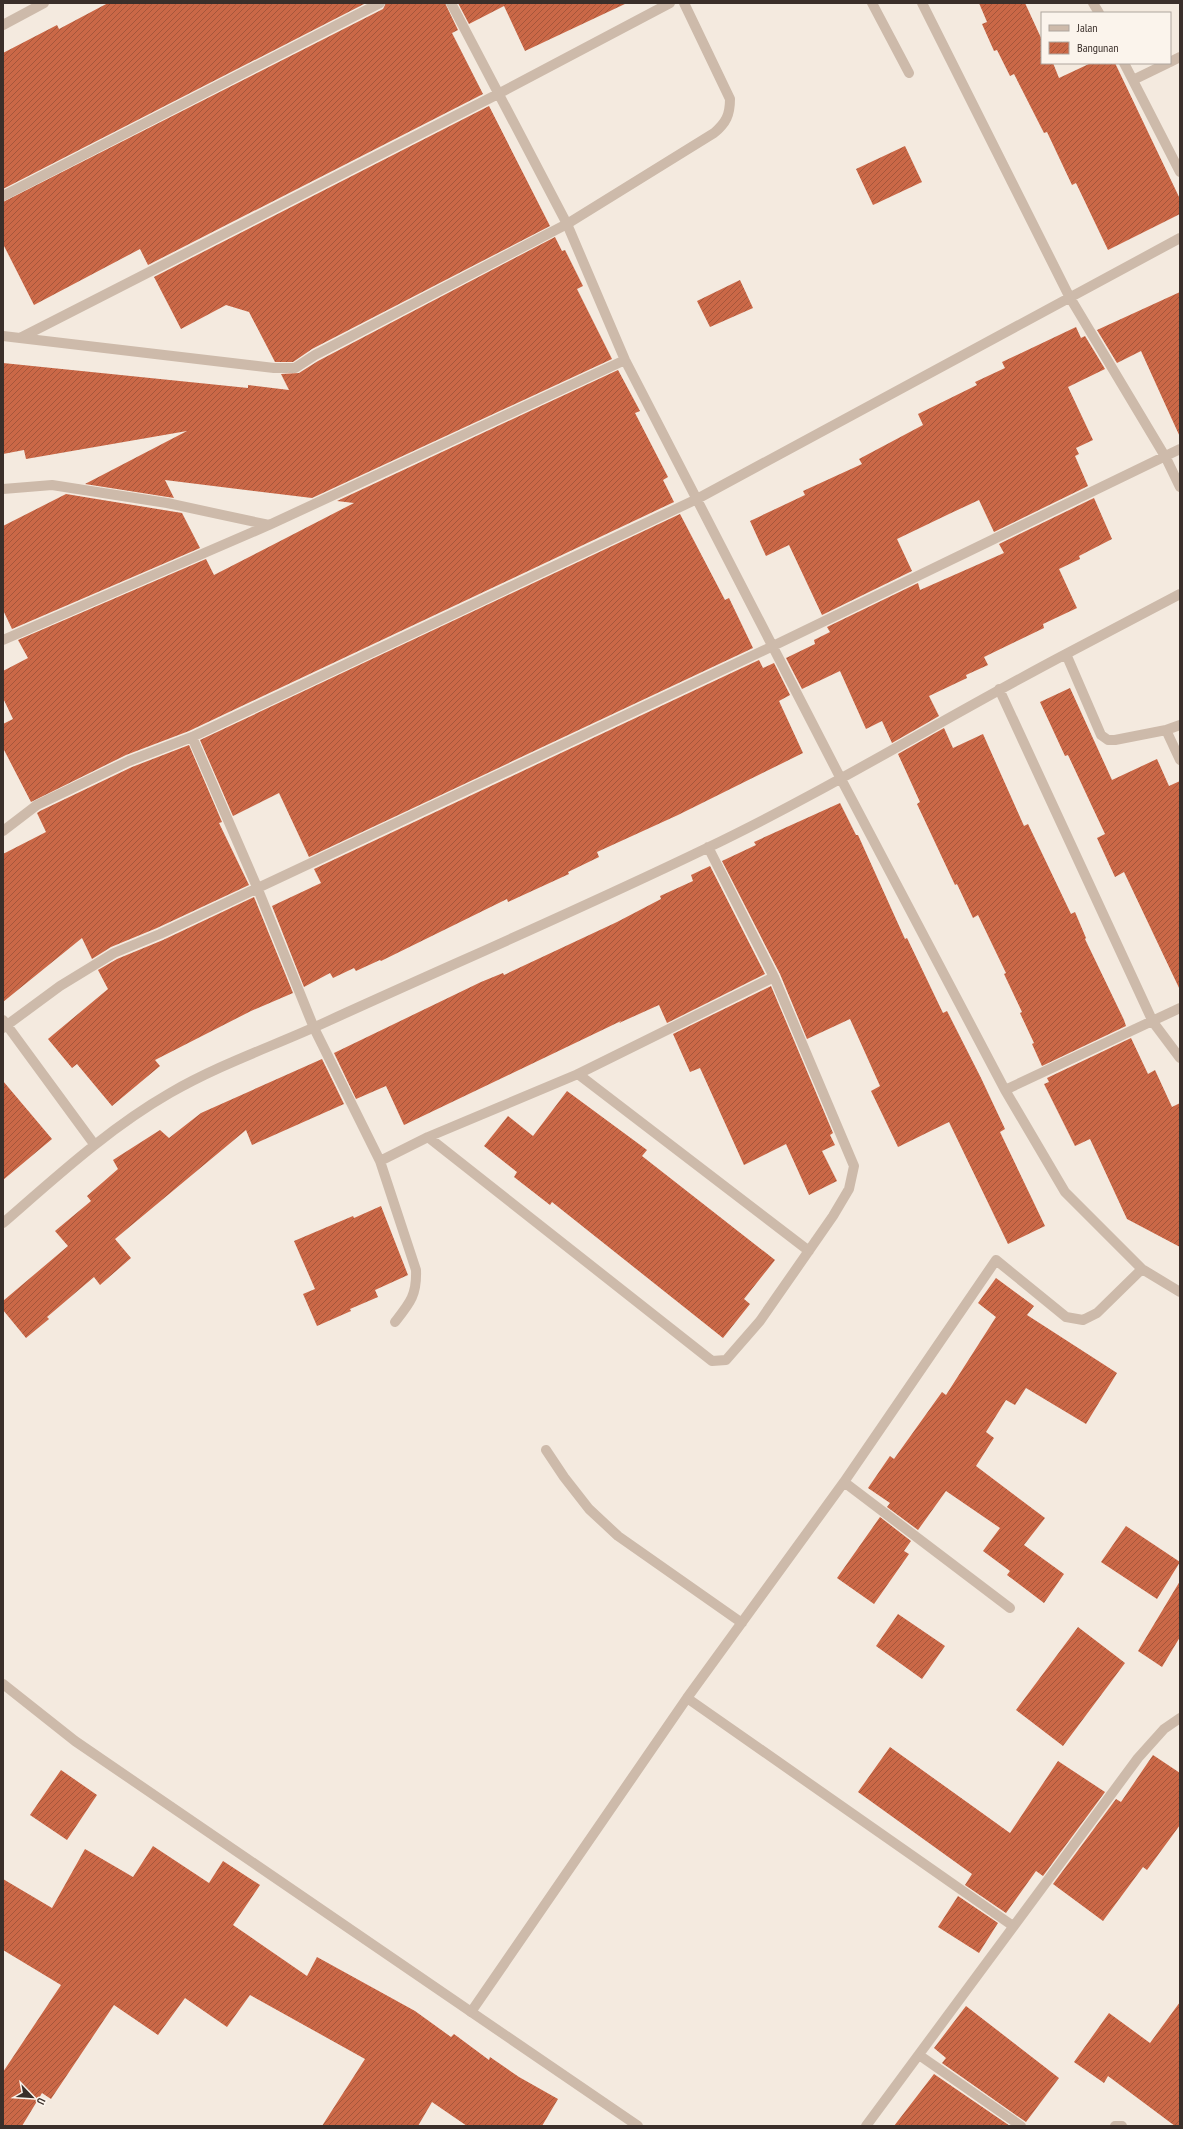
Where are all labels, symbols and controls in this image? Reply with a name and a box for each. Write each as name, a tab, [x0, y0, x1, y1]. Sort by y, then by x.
legend	[1041, 12, 1171, 64]
text: Jalan	[1076, 20, 1098, 35]
text: Bangunan	[1077, 40, 1118, 55]
north arrow	[12, 2077, 52, 2117]
text: U	[33, 2096, 49, 2107]

